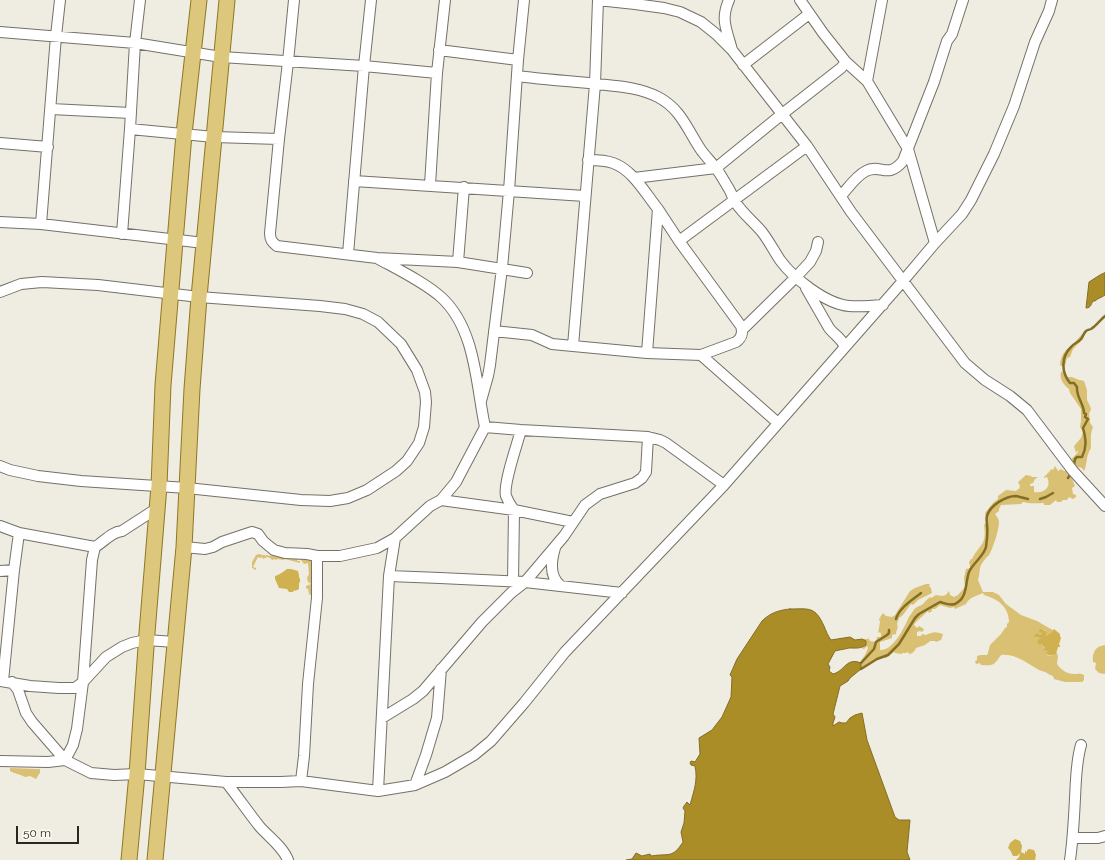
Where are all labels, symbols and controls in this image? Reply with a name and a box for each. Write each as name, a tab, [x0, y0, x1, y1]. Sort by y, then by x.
scale bar	[18, 818, 81, 844]
text: 50 m	[23, 826, 51, 840]

